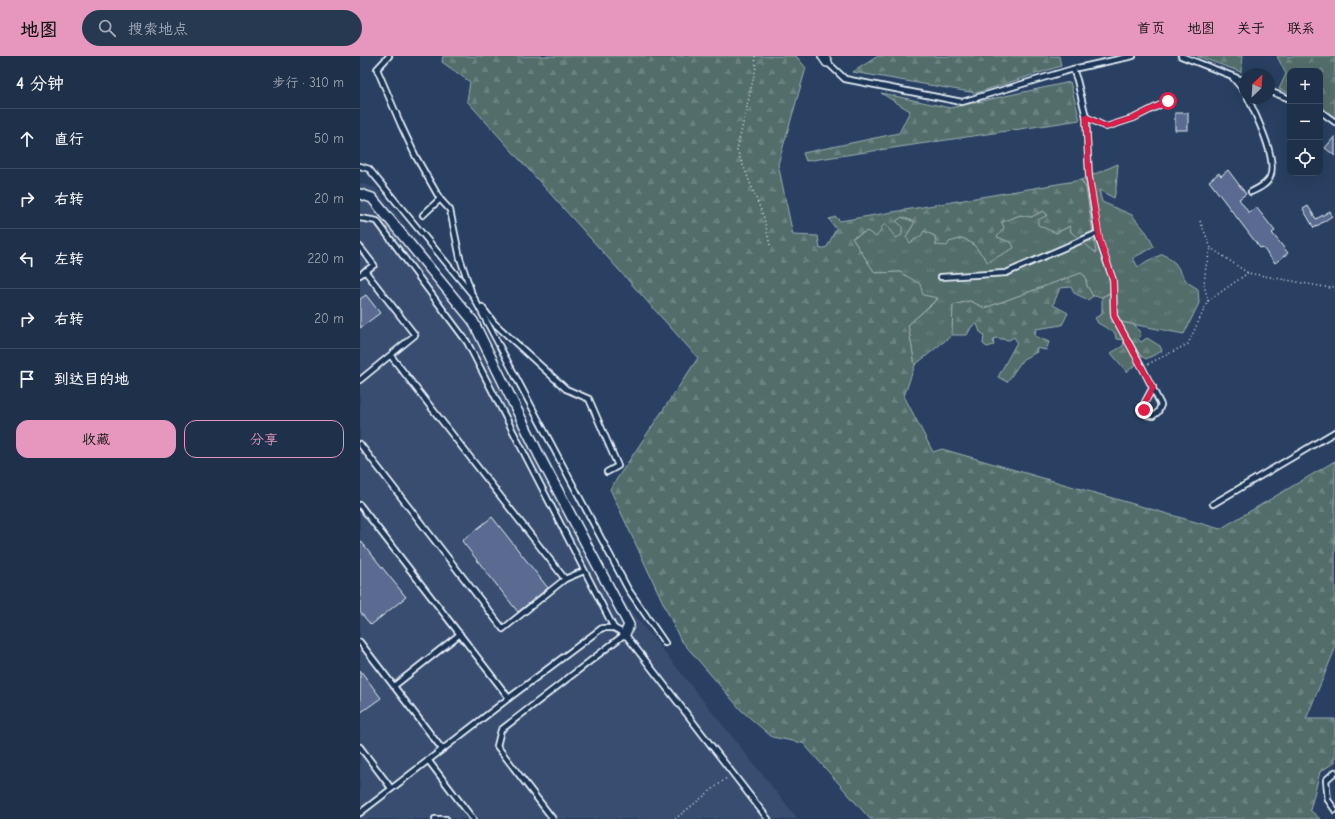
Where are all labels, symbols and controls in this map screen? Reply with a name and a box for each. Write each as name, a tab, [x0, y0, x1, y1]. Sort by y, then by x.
search box	[82, 10, 362, 46]
icon: search	[96, 17, 118, 39]
text: 地图	[20, 19, 58, 41]
text: 搜索地点	[128, 20, 188, 38]
text: 首页	[1137, 20, 1165, 37]
text: 地图	[1187, 20, 1215, 37]
text: 关于	[1237, 20, 1265, 37]
text: 联系	[1287, 20, 1315, 37]
north arrow	[1239, 68, 1275, 104]
map controls	[1287, 68, 1323, 176]
button: +	[1287, 68, 1323, 104]
text: 4 分钟	[16, 74, 64, 93]
text: 步行 · 310 m	[272, 75, 344, 90]
route start	[1159, 92, 1177, 110]
button: −	[1287, 104, 1323, 140]
icon: ahead	[16, 128, 38, 150]
text: 直行	[54, 130, 84, 148]
text: 50 m	[314, 131, 344, 146]
button: locate	[1287, 140, 1323, 176]
icon: right	[16, 188, 38, 210]
text: 右转	[54, 190, 84, 208]
text: 20 m	[314, 191, 344, 206]
icon: left	[16, 248, 38, 270]
text: 左转	[54, 250, 84, 268]
text: 220 m	[307, 251, 344, 266]
icon: right	[16, 308, 38, 330]
text: 右转	[54, 310, 84, 328]
text: 20 m	[314, 311, 344, 326]
icon: arrive	[16, 368, 38, 390]
text: 到达目的地	[54, 370, 129, 388]
route end	[1135, 401, 1153, 419]
button: 收藏	[16, 420, 176, 458]
button: 分享	[184, 420, 344, 458]

